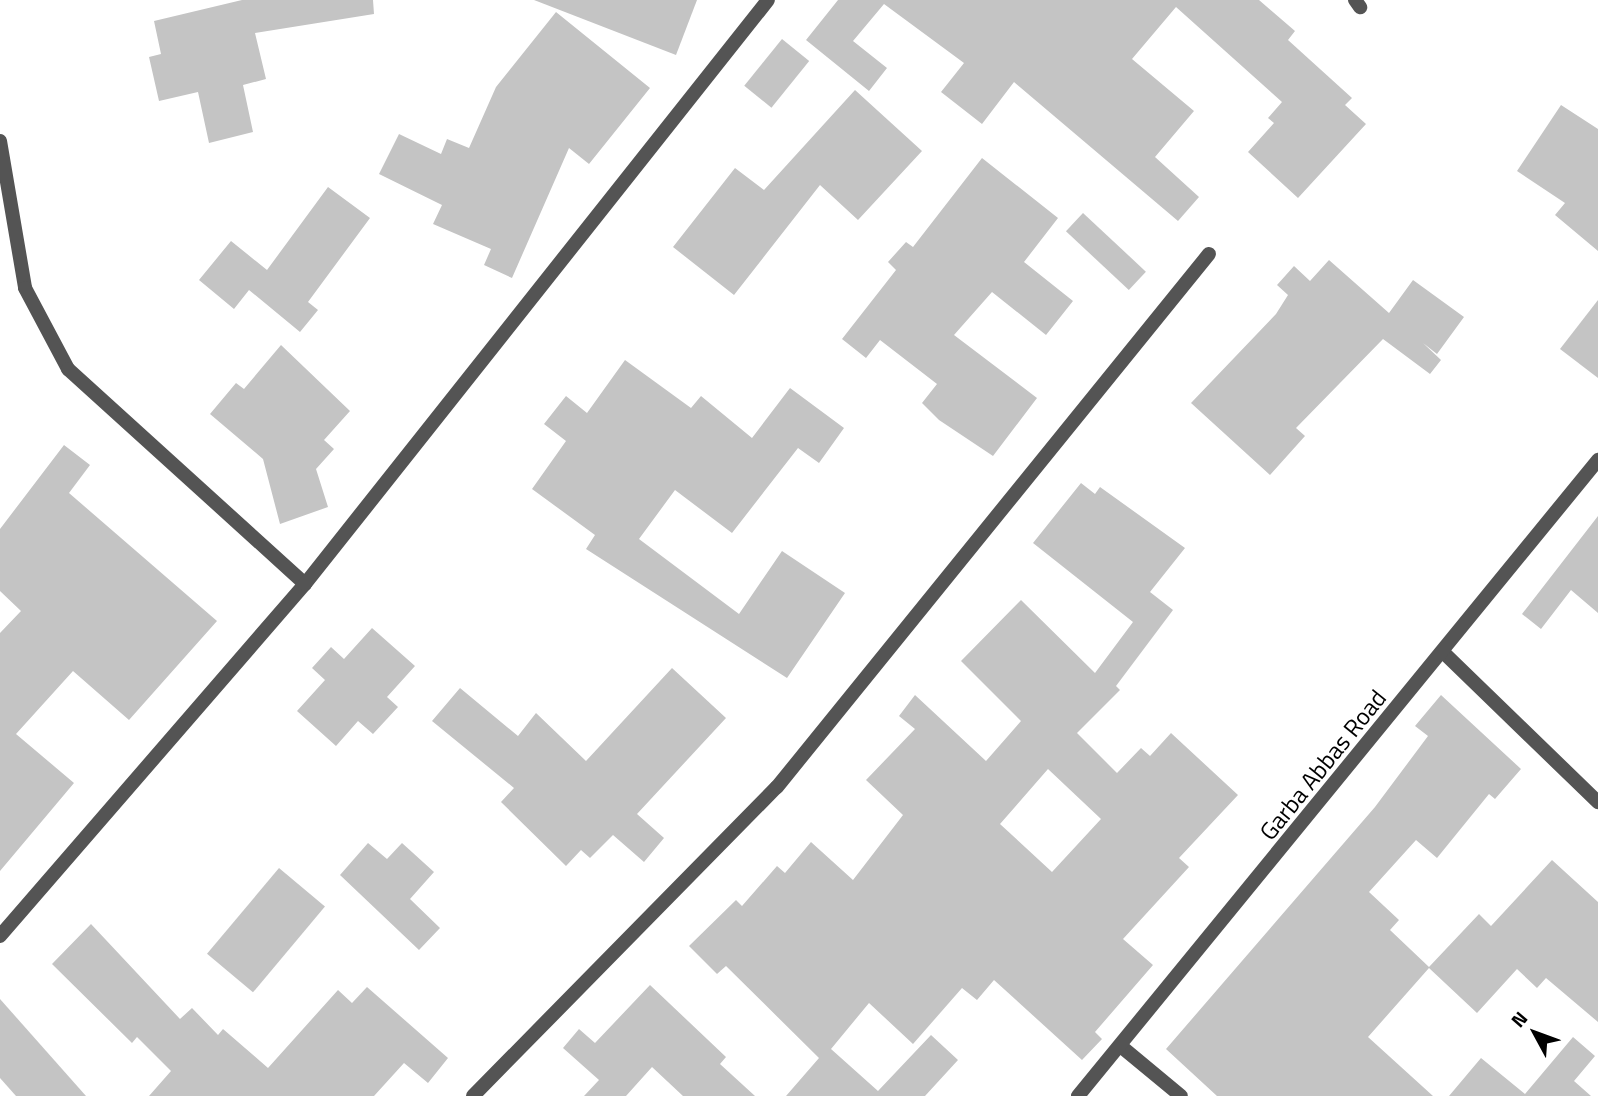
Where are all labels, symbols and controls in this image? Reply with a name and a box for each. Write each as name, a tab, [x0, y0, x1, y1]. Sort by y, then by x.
street label: Garba Abbas Road	[1254, 684, 1392, 846]
north arrow	[1500, 998, 1570, 1068]
text: N	[1504, 1004, 1534, 1033]

